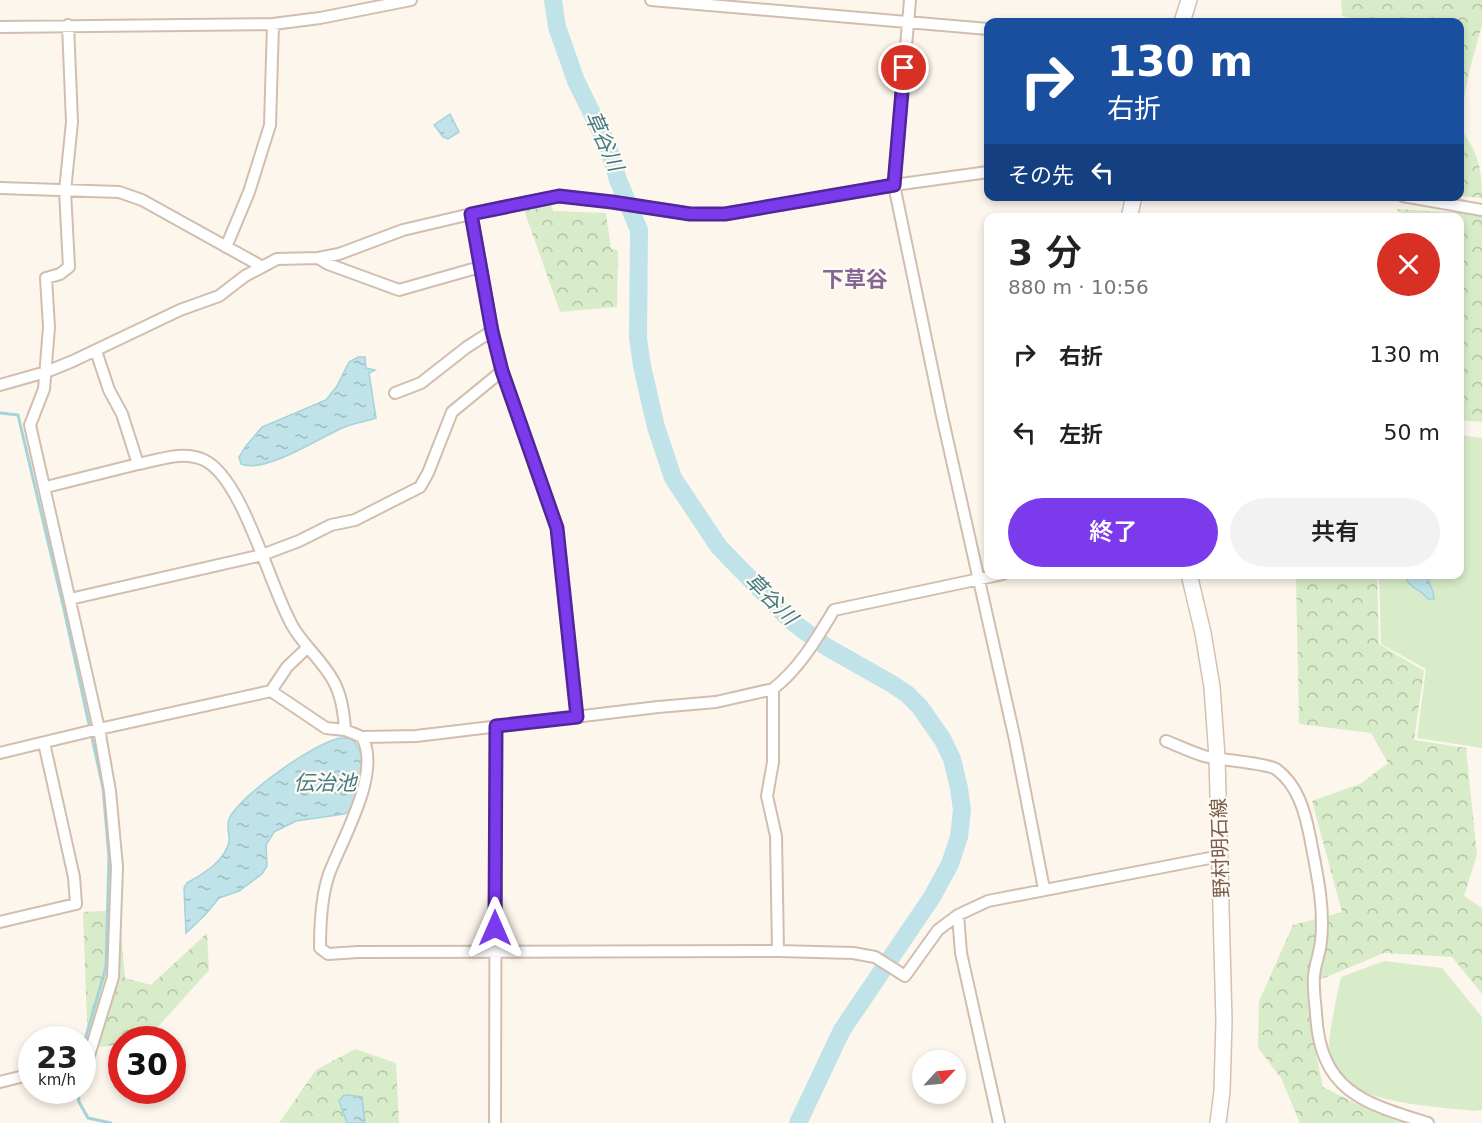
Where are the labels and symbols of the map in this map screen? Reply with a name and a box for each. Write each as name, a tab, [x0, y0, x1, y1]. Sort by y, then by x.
pin	[878, 42, 929, 93]
water label: 草谷川	[580, 107, 629, 176]
district label: 下草谷	[822, 267, 888, 292]
water label: 草谷川	[740, 568, 803, 631]
water label: 伝治池	[294, 771, 358, 795]
street label: 野村明石線	[1206, 798, 1234, 898]
position arrow	[463, 896, 527, 960]
speed limit sign: 30	[108, 1026, 186, 1104]
north arrow	[912, 1050, 966, 1104]

